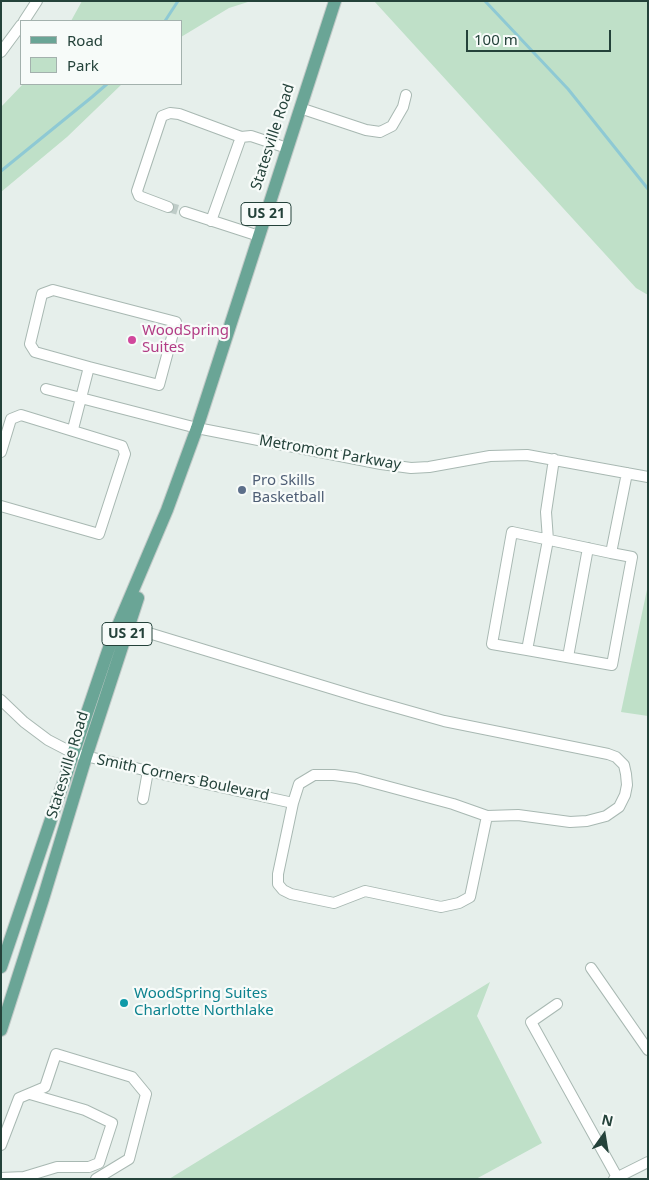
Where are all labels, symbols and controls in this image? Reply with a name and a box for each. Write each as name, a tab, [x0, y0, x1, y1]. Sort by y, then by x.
legend	[20, 20, 182, 85]
scale bar	[469, 20, 614, 52]
text: 100 m	[474, 29, 518, 49]
text: Road	[67, 30, 103, 50]
text: Park	[67, 55, 99, 75]
street label: Statesville Road	[247, 82, 299, 192]
road number: US 21	[241, 202, 291, 225]
place label: WoodSpring Suites	[142, 322, 229, 357]
marker: WoodSpring Suites	[126, 334, 138, 346]
street label: Metromont Parkway	[258, 432, 402, 474]
place label: Pro Skills Basketball	[252, 472, 325, 507]
marker: Pro Skills Basketball	[236, 484, 248, 496]
road number: US 21	[102, 622, 152, 646]
street label: Statesville Road	[43, 709, 93, 821]
street label: Smith Corners Boulevard	[95, 751, 271, 805]
place label: WoodSpring Suites Charlotte Northlake	[134, 985, 274, 1020]
marker: WoodSpring Suites Charlotte Northlake	[118, 997, 130, 1009]
text: N	[600, 1109, 615, 1130]
north arrow	[579, 1110, 629, 1160]

